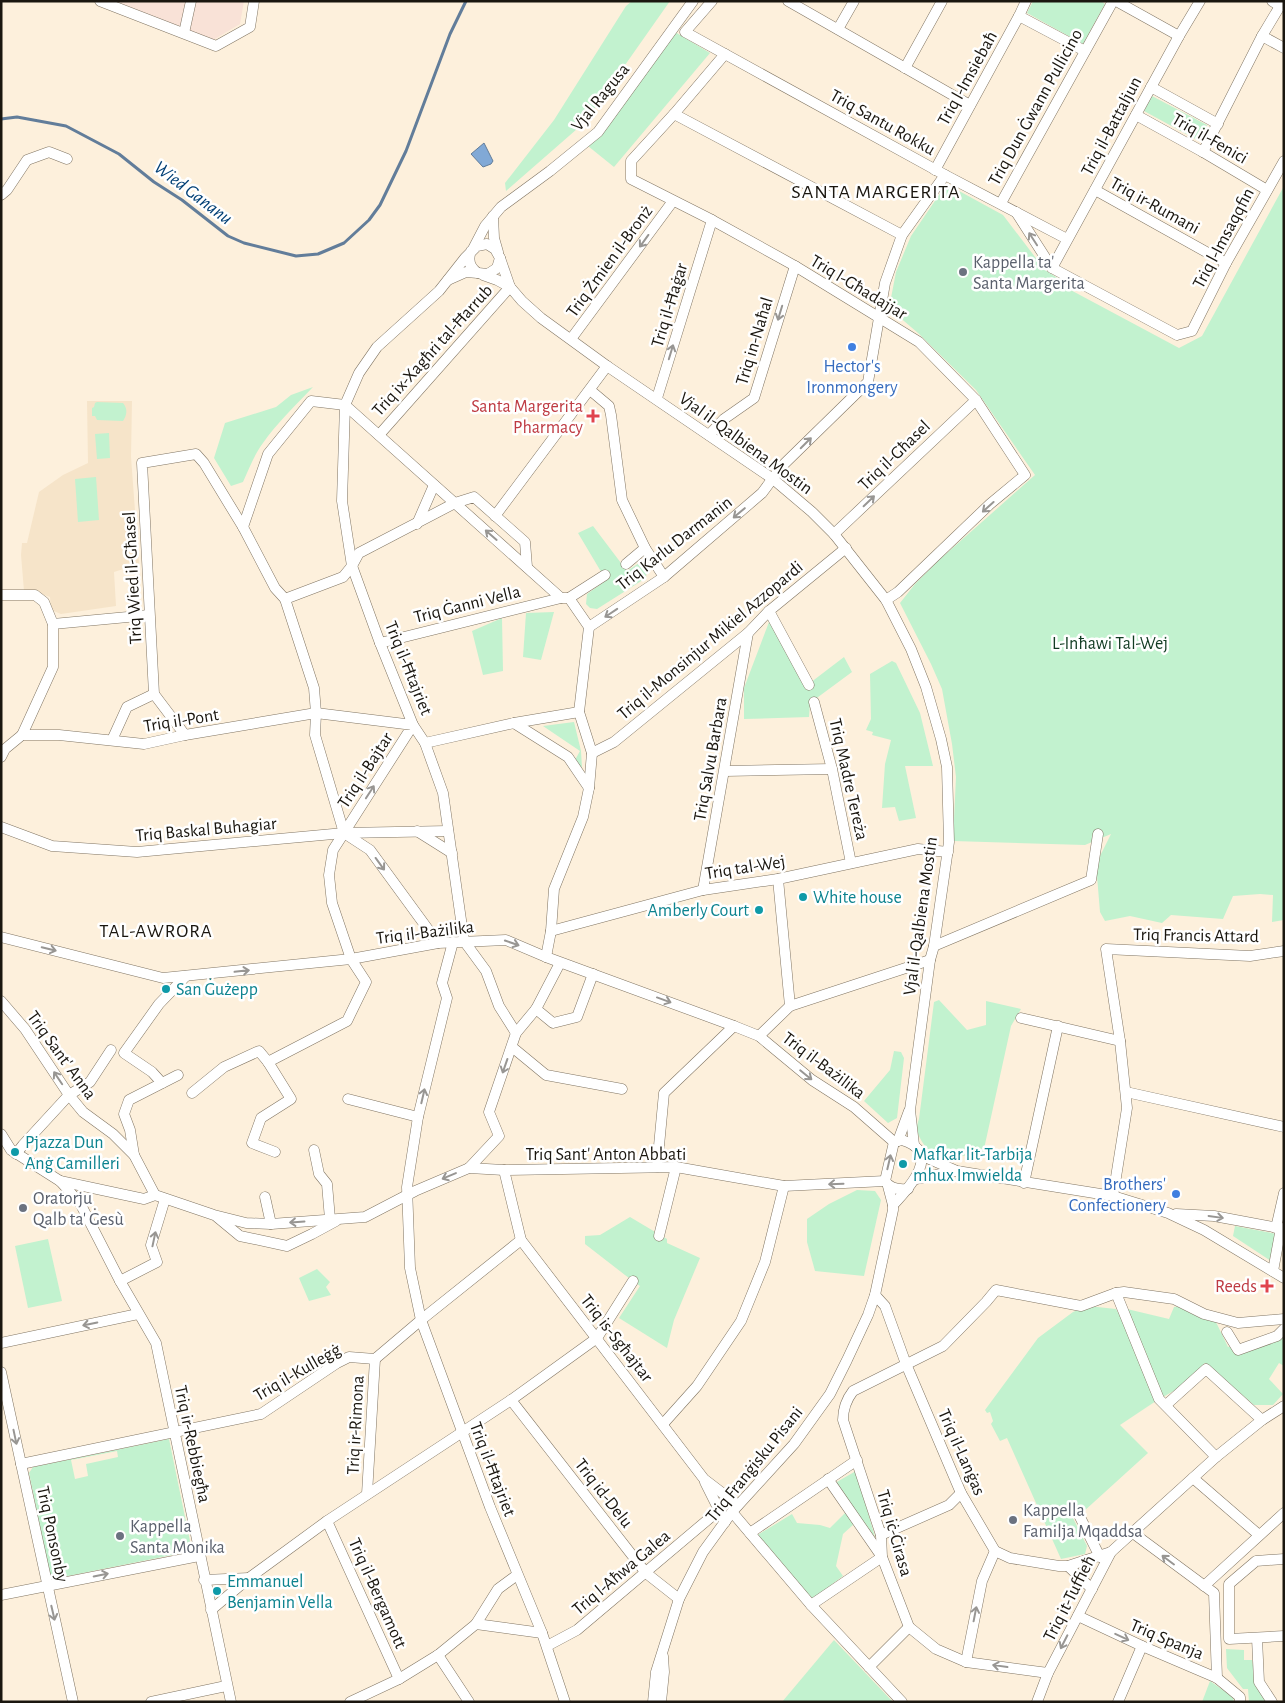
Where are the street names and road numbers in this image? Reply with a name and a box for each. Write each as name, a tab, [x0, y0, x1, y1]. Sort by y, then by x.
street label: Triq Dun Ġwann Pullicino	[983, 25, 1086, 189]
street label: Triq l-Imsiebaħ	[935, 28, 1001, 129]
street label: Vjal Ragusa	[568, 61, 633, 135]
street label: Triq il-Battaljun	[1078, 74, 1145, 179]
street label: Triq Santu Rokku	[827, 87, 938, 159]
street label: Triq il-Fenici	[1169, 110, 1250, 168]
street label: Triq ir-Rumani	[1107, 174, 1202, 238]
street label: Triq l-Imsaqqfin	[1190, 185, 1258, 292]
street label: Triq Żmien il-Bronż	[562, 201, 656, 321]
street label: Triq l-Għadajjar	[807, 252, 910, 324]
street label: Triq il-Ħaġar	[649, 261, 691, 350]
street label: Triq ix-Xagħri tal-Ħarrub	[369, 281, 496, 420]
street label: Triq in-Naħal	[733, 295, 777, 387]
street label: Vjal il-Qalbiena Mostin	[675, 390, 815, 498]
street label: Triq il-Għasel	[855, 417, 934, 494]
street label: Triq Karlu Darmanin	[613, 493, 736, 594]
street label: Triq Wied il-Għasel	[121, 511, 145, 645]
street label: Triq il-Monsinjur Mikiel Azzopardi	[615, 558, 807, 723]
street label: Triq Ġanni Vella	[411, 580, 522, 627]
street label: Triq il-Ħtajriet	[381, 619, 435, 718]
street label: Triq Salvu Barbara	[691, 696, 731, 823]
street label: Triq il-Pont	[142, 706, 220, 736]
street label: Triq Madre Tereża	[825, 717, 871, 842]
street label: Triq il-Bajtar	[335, 729, 397, 812]
street label: Triq Baskal Buhagiar	[135, 815, 278, 845]
street label: Vjal il-Qalbiena Mostin	[901, 836, 941, 997]
street label: Triq tal-Wej	[704, 853, 787, 883]
street label: Triq il-Bażilika	[375, 918, 475, 948]
street label: Triq Francis Attard	[1133, 926, 1259, 946]
street label: Triq Sant' Anna	[23, 1008, 99, 1103]
street label: Triq il-Bażilika	[779, 1029, 868, 1103]
street label: Triq Sant' Anton Abbati	[526, 1146, 686, 1164]
street label: Triq is-Sgħajtar	[577, 1291, 656, 1386]
street label: Triq il-Kulleġġ	[251, 1341, 344, 1405]
street label: Triq ir-Rimona	[344, 1375, 368, 1475]
street label: Triq ir-Rebbiegħa	[171, 1384, 213, 1505]
street label: Triq Franġisku Pisani	[703, 1404, 807, 1526]
street label: Triq il-Lanġas	[934, 1407, 988, 1498]
street label: Triq il-Ħtajriet	[466, 1420, 518, 1519]
street label: Triq id-Delu	[571, 1456, 636, 1532]
street label: Triq Ponsonby	[33, 1484, 71, 1584]
street label: Triq iċ-Ċirasa	[873, 1487, 918, 1579]
street label: Triq l-Aħwa Galea	[569, 1527, 674, 1619]
street label: Triq il-Bergamott	[345, 1535, 410, 1652]
street label: Triq it-Tuffieħ	[1041, 1553, 1099, 1644]
street label: Triq Spanja	[1127, 1616, 1206, 1663]

